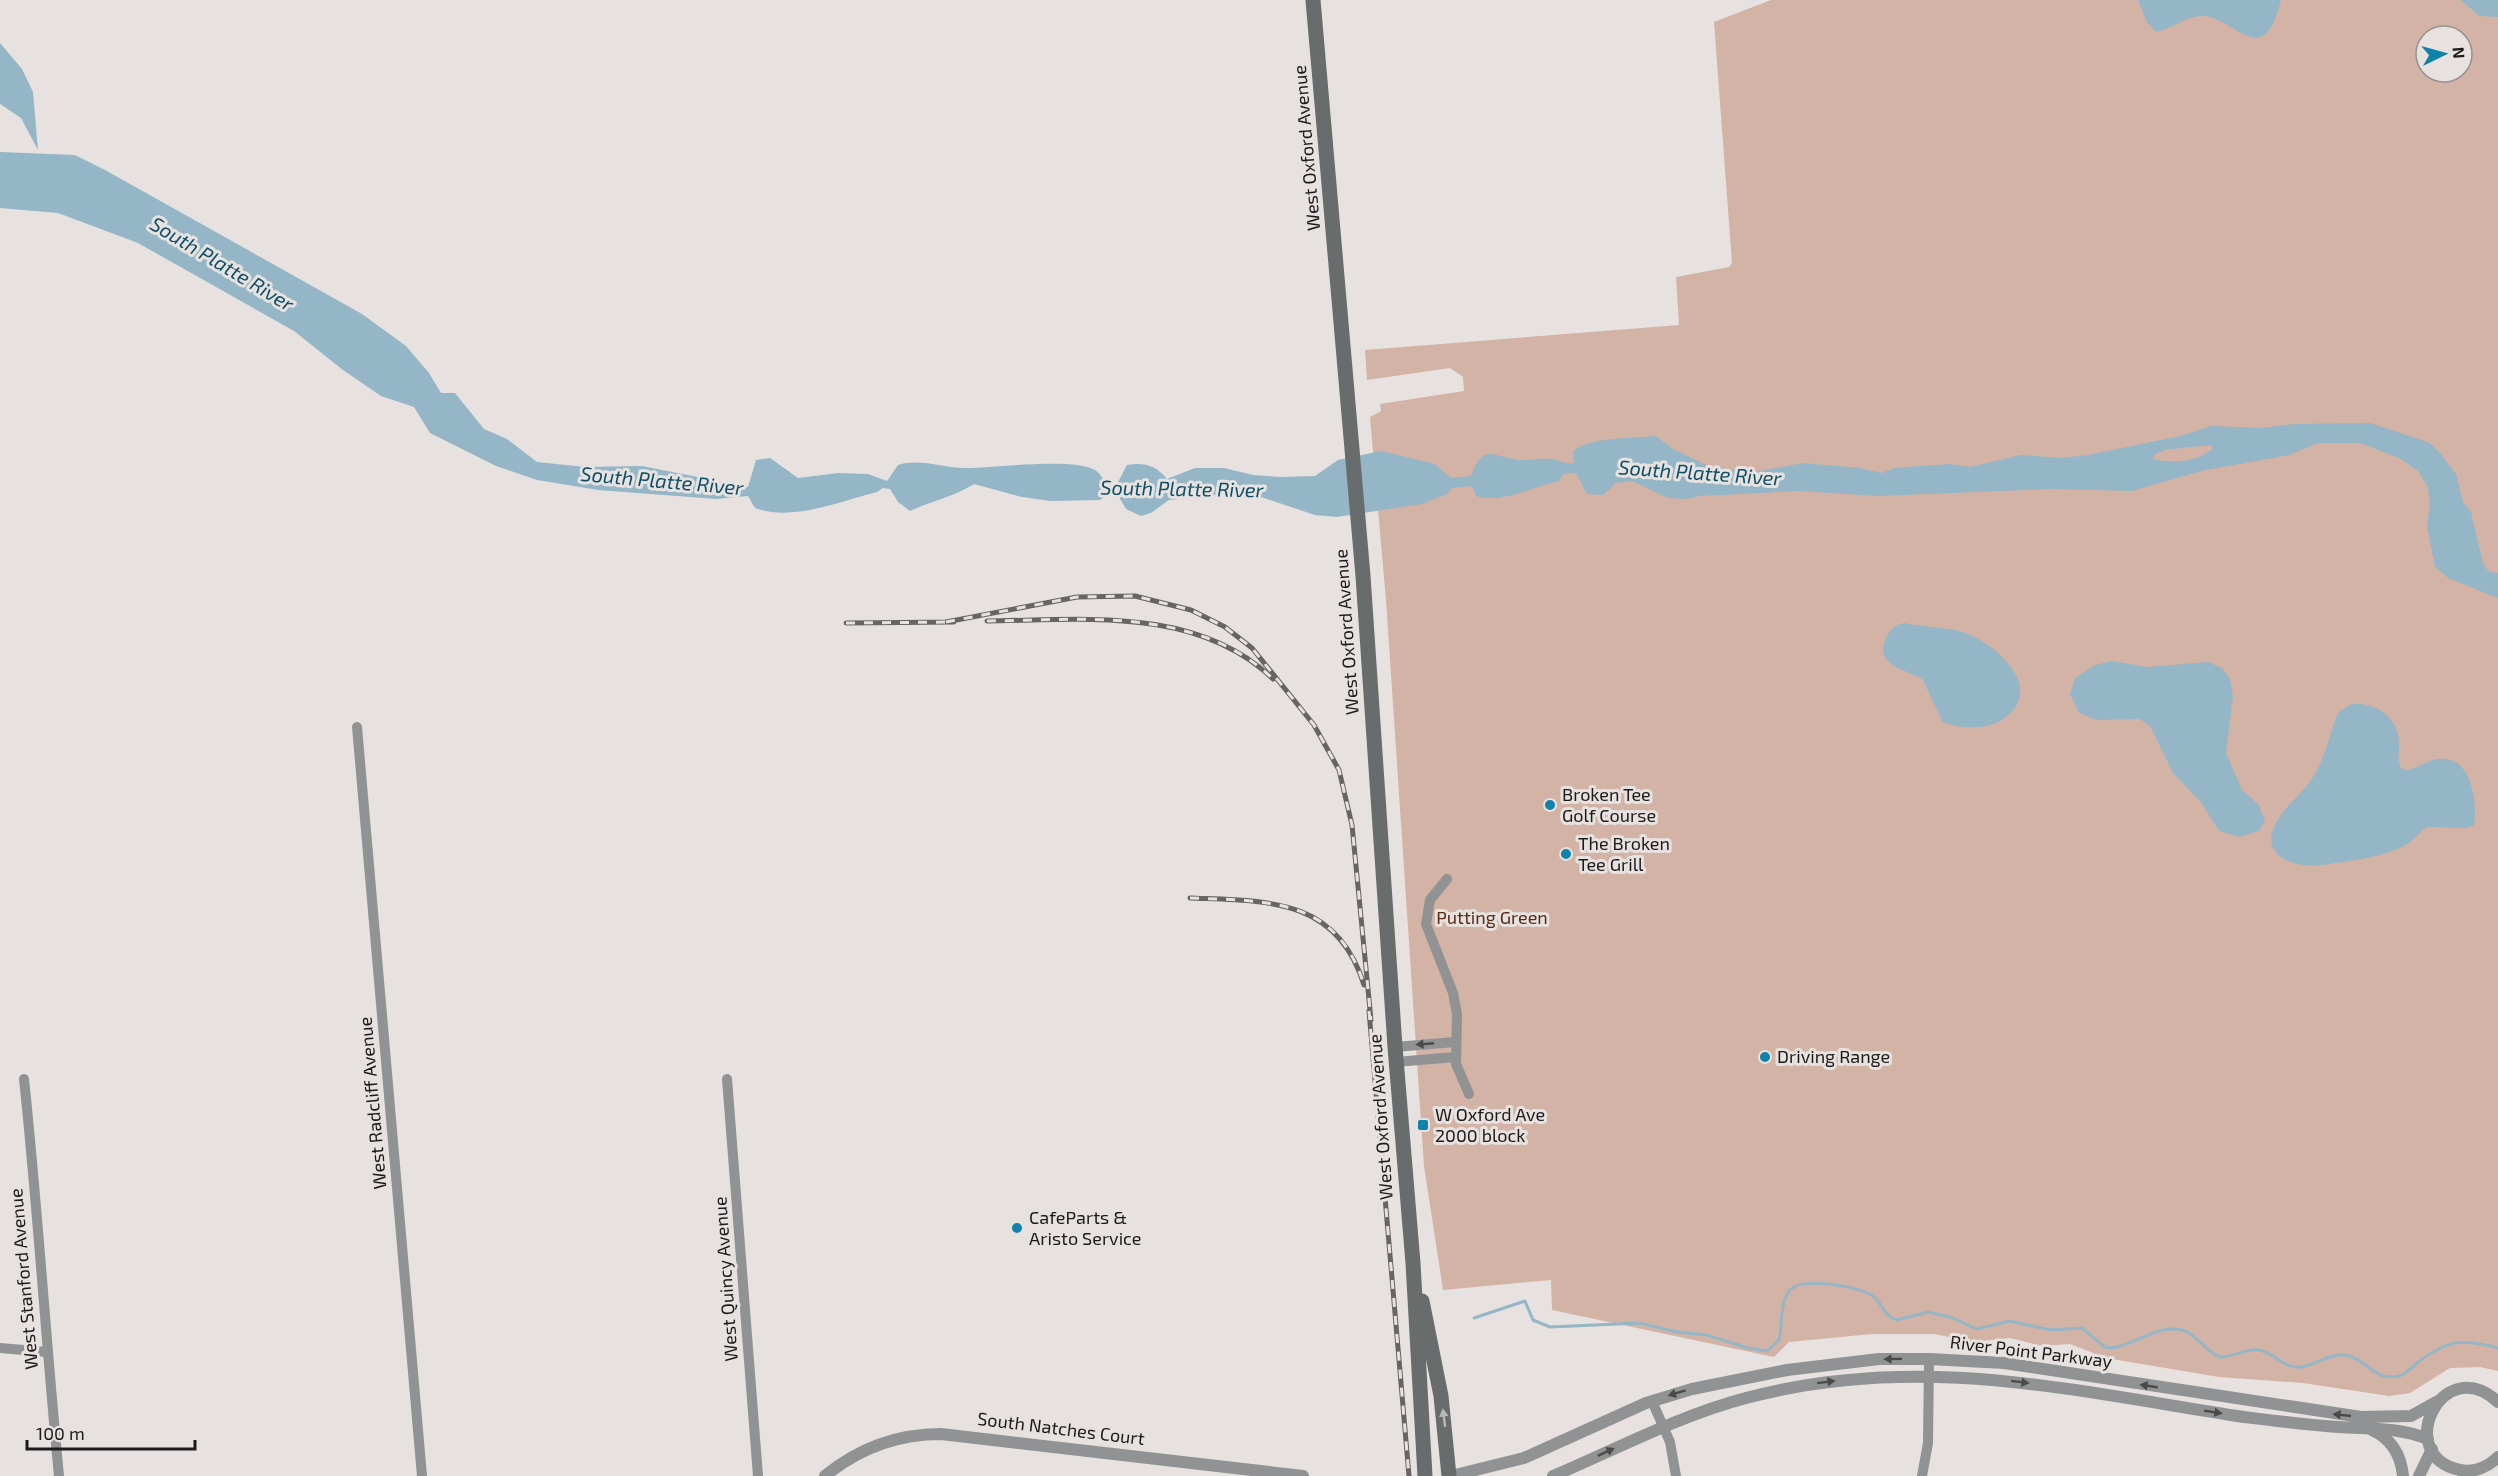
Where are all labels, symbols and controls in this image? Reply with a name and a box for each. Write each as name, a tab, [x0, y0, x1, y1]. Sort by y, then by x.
north arrow	[2414, 24, 2474, 84]
text: N	[2449, 46, 2469, 59]
street label: West Oxford Avenue	[1288, 64, 1324, 232]
water label: South Platte River	[146, 211, 300, 316]
water label: South Platte River	[1618, 454, 1783, 490]
water label: South Platte River	[580, 461, 746, 499]
water label: South Platte River	[1100, 475, 1265, 501]
street label: West Oxford Avenue	[1329, 548, 1363, 716]
place label: Broken Tee Golf Course	[1562, 783, 1656, 826]
marker: Broken Tee Golf Course	[1543, 798, 1557, 812]
place label: The Broken Tee Grill	[1578, 832, 1670, 875]
marker: The Broken Tee Grill	[1559, 847, 1573, 861]
park label: Putting Green	[1436, 906, 1548, 928]
street label: West Radcliff Avenue	[354, 1016, 391, 1190]
street label: West Oxford Avenue	[1363, 1033, 1397, 1201]
one-way arrow	[1415, 1040, 1434, 1049]
place label: Driving Range	[1777, 1045, 1890, 1067]
marker: Driving Range	[1758, 1050, 1772, 1064]
place label: W Oxford Ave 2000 block	[1435, 1103, 1545, 1146]
marker: W Oxford Ave 2000 block	[1416, 1118, 1430, 1132]
street label: West Stanford Avenue	[4, 1188, 42, 1371]
street label: West Quincy Avenue	[708, 1196, 742, 1362]
place label: CafeParts & Aristo Service	[1029, 1206, 1141, 1249]
marker: CafeParts & Aristo Service	[1010, 1221, 1024, 1235]
street label: River Point Parkway	[1949, 1330, 2114, 1372]
one-way arrow	[1884, 1354, 1903, 1364]
one-way arrow	[1817, 1377, 1836, 1387]
one-way arrow	[2011, 1378, 2030, 1387]
one-way arrow	[2140, 1381, 2159, 1390]
one-way arrow	[1668, 1389, 1686, 1398]
street label: South Natches Court	[976, 1407, 1146, 1449]
one-way arrow	[1439, 1408, 1448, 1427]
one-way arrow	[2204, 1408, 2223, 1417]
one-way arrow	[2333, 1410, 2352, 1420]
scale bar	[27, 1413, 195, 1451]
text: 100 m	[36, 1422, 85, 1444]
one-way arrow	[1598, 1447, 1616, 1457]

